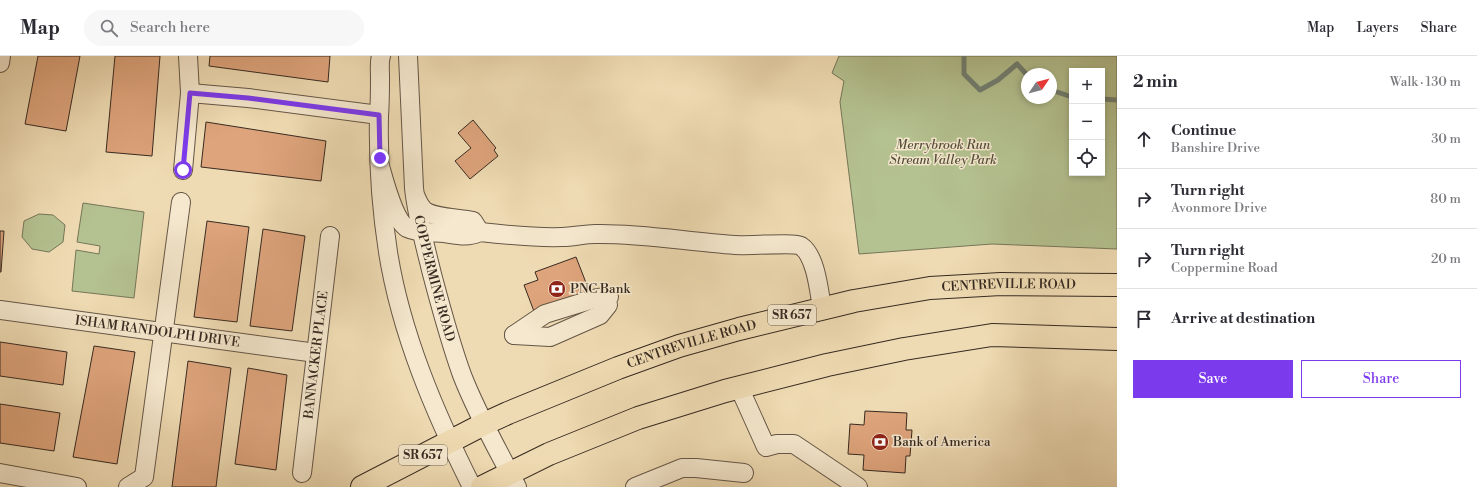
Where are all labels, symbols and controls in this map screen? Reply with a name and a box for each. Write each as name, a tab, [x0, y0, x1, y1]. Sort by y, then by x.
search box	[84, 10, 364, 46]
text: Map	[20, 16, 60, 40]
icon: search	[98, 17, 120, 39]
text: Search here	[130, 18, 210, 37]
text: Map	[1307, 19, 1334, 37]
text: Layers	[1356, 19, 1399, 37]
text: Share	[1421, 19, 1457, 37]
north arrow	[1021, 68, 1057, 104]
map controls	[1069, 68, 1105, 176]
button: +	[1069, 68, 1105, 104]
text: 2 min	[1133, 71, 1178, 93]
text: Walk · 130 m	[1390, 74, 1461, 90]
button: −	[1069, 104, 1105, 140]
text: Continue	[1171, 121, 1236, 140]
icon: ahead	[1133, 128, 1155, 150]
text: 30 m	[1431, 131, 1461, 147]
park label: Merrybrook Run Stream Valley Park	[889, 137, 997, 168]
button: locate	[1069, 140, 1105, 176]
text: Banshire Drive	[1171, 140, 1260, 156]
route end	[371, 149, 389, 167]
route start	[174, 161, 192, 179]
text: Turn right	[1171, 181, 1245, 200]
icon: right	[1133, 188, 1155, 210]
text: 80 m	[1430, 191, 1461, 207]
text: Avonmore Drive	[1171, 200, 1267, 216]
street label: COPPERMINE ROAD	[410, 214, 458, 344]
text: Turn right	[1171, 241, 1245, 260]
icon: right	[1133, 248, 1155, 270]
text: 20 m	[1431, 251, 1461, 267]
text: Coppermine Road	[1171, 260, 1278, 276]
street label: CENTREVILLE ROAD	[941, 276, 1076, 295]
bank icon: PNC Bank	[547, 279, 567, 299]
place label: PNC Bank	[570, 281, 631, 297]
street label: BANNACKER PLACE	[300, 290, 331, 421]
road number: SR 657	[768, 305, 816, 325]
icon: arrive	[1133, 308, 1155, 330]
text: Arrive at destination	[1171, 309, 1315, 328]
street label: ISHAM RANDOLPH DRIVE	[74, 312, 241, 351]
street label: CENTREVILLE ROAD	[625, 317, 758, 372]
button: Save	[1133, 360, 1293, 398]
button: Share	[1301, 360, 1461, 398]
bank icon: Bank of America	[870, 432, 890, 452]
place label: Bank of America	[892, 434, 991, 450]
road number: SR 657	[399, 445, 447, 465]

